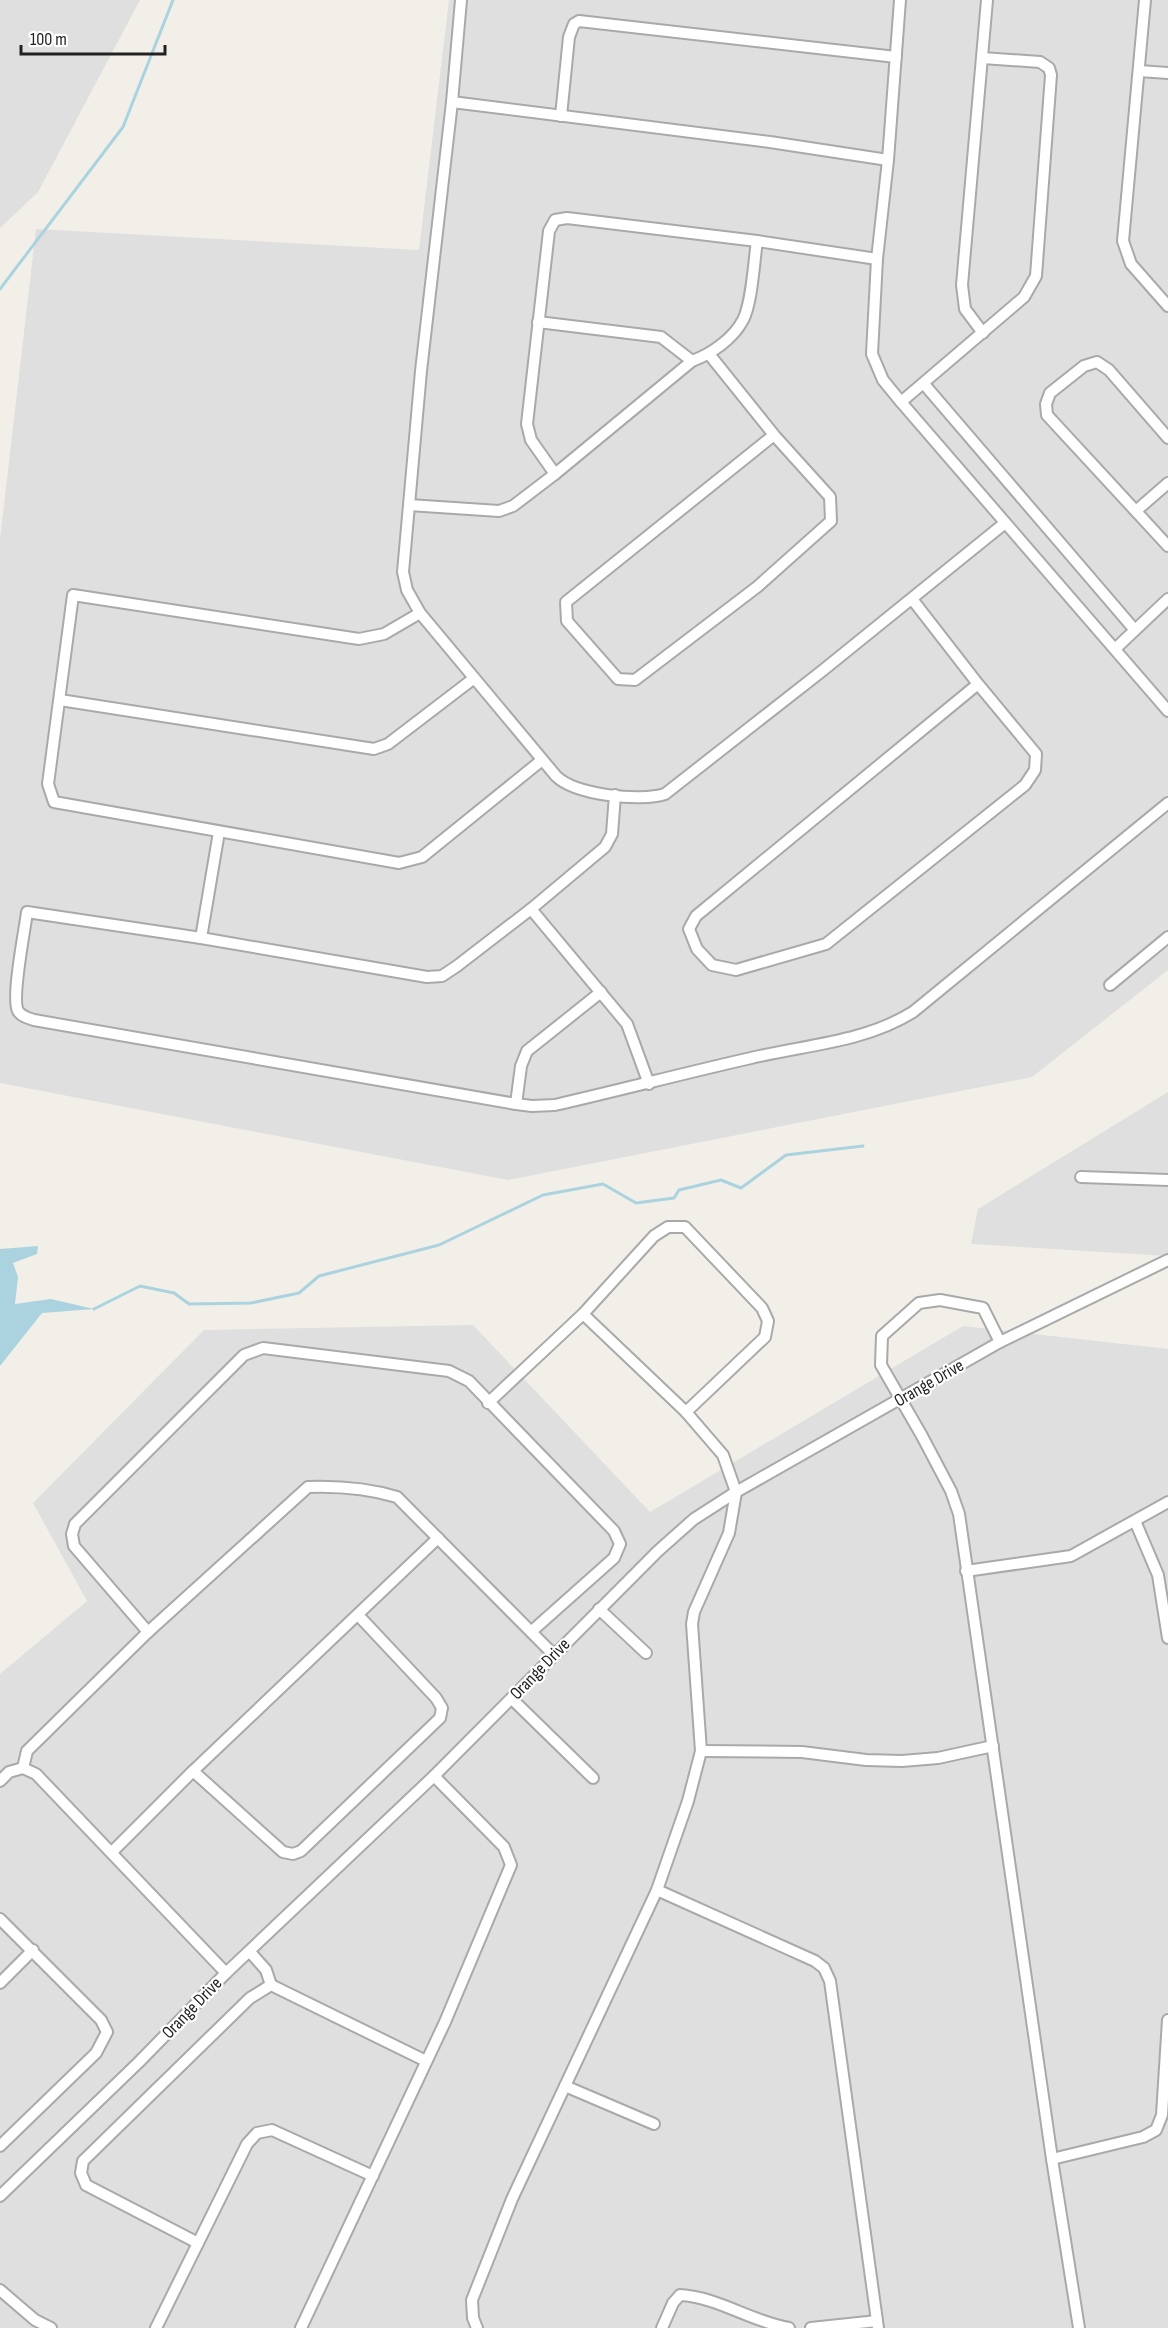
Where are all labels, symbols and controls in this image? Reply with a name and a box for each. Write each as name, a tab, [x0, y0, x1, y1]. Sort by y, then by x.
scale bar	[21, 18, 165, 56]
text: 100 m	[30, 29, 67, 50]
street label: Orange Drive	[890, 1355, 968, 1411]
street label: Orange Drive	[506, 1634, 574, 1704]
street label: Orange Drive	[158, 1973, 226, 2043]

